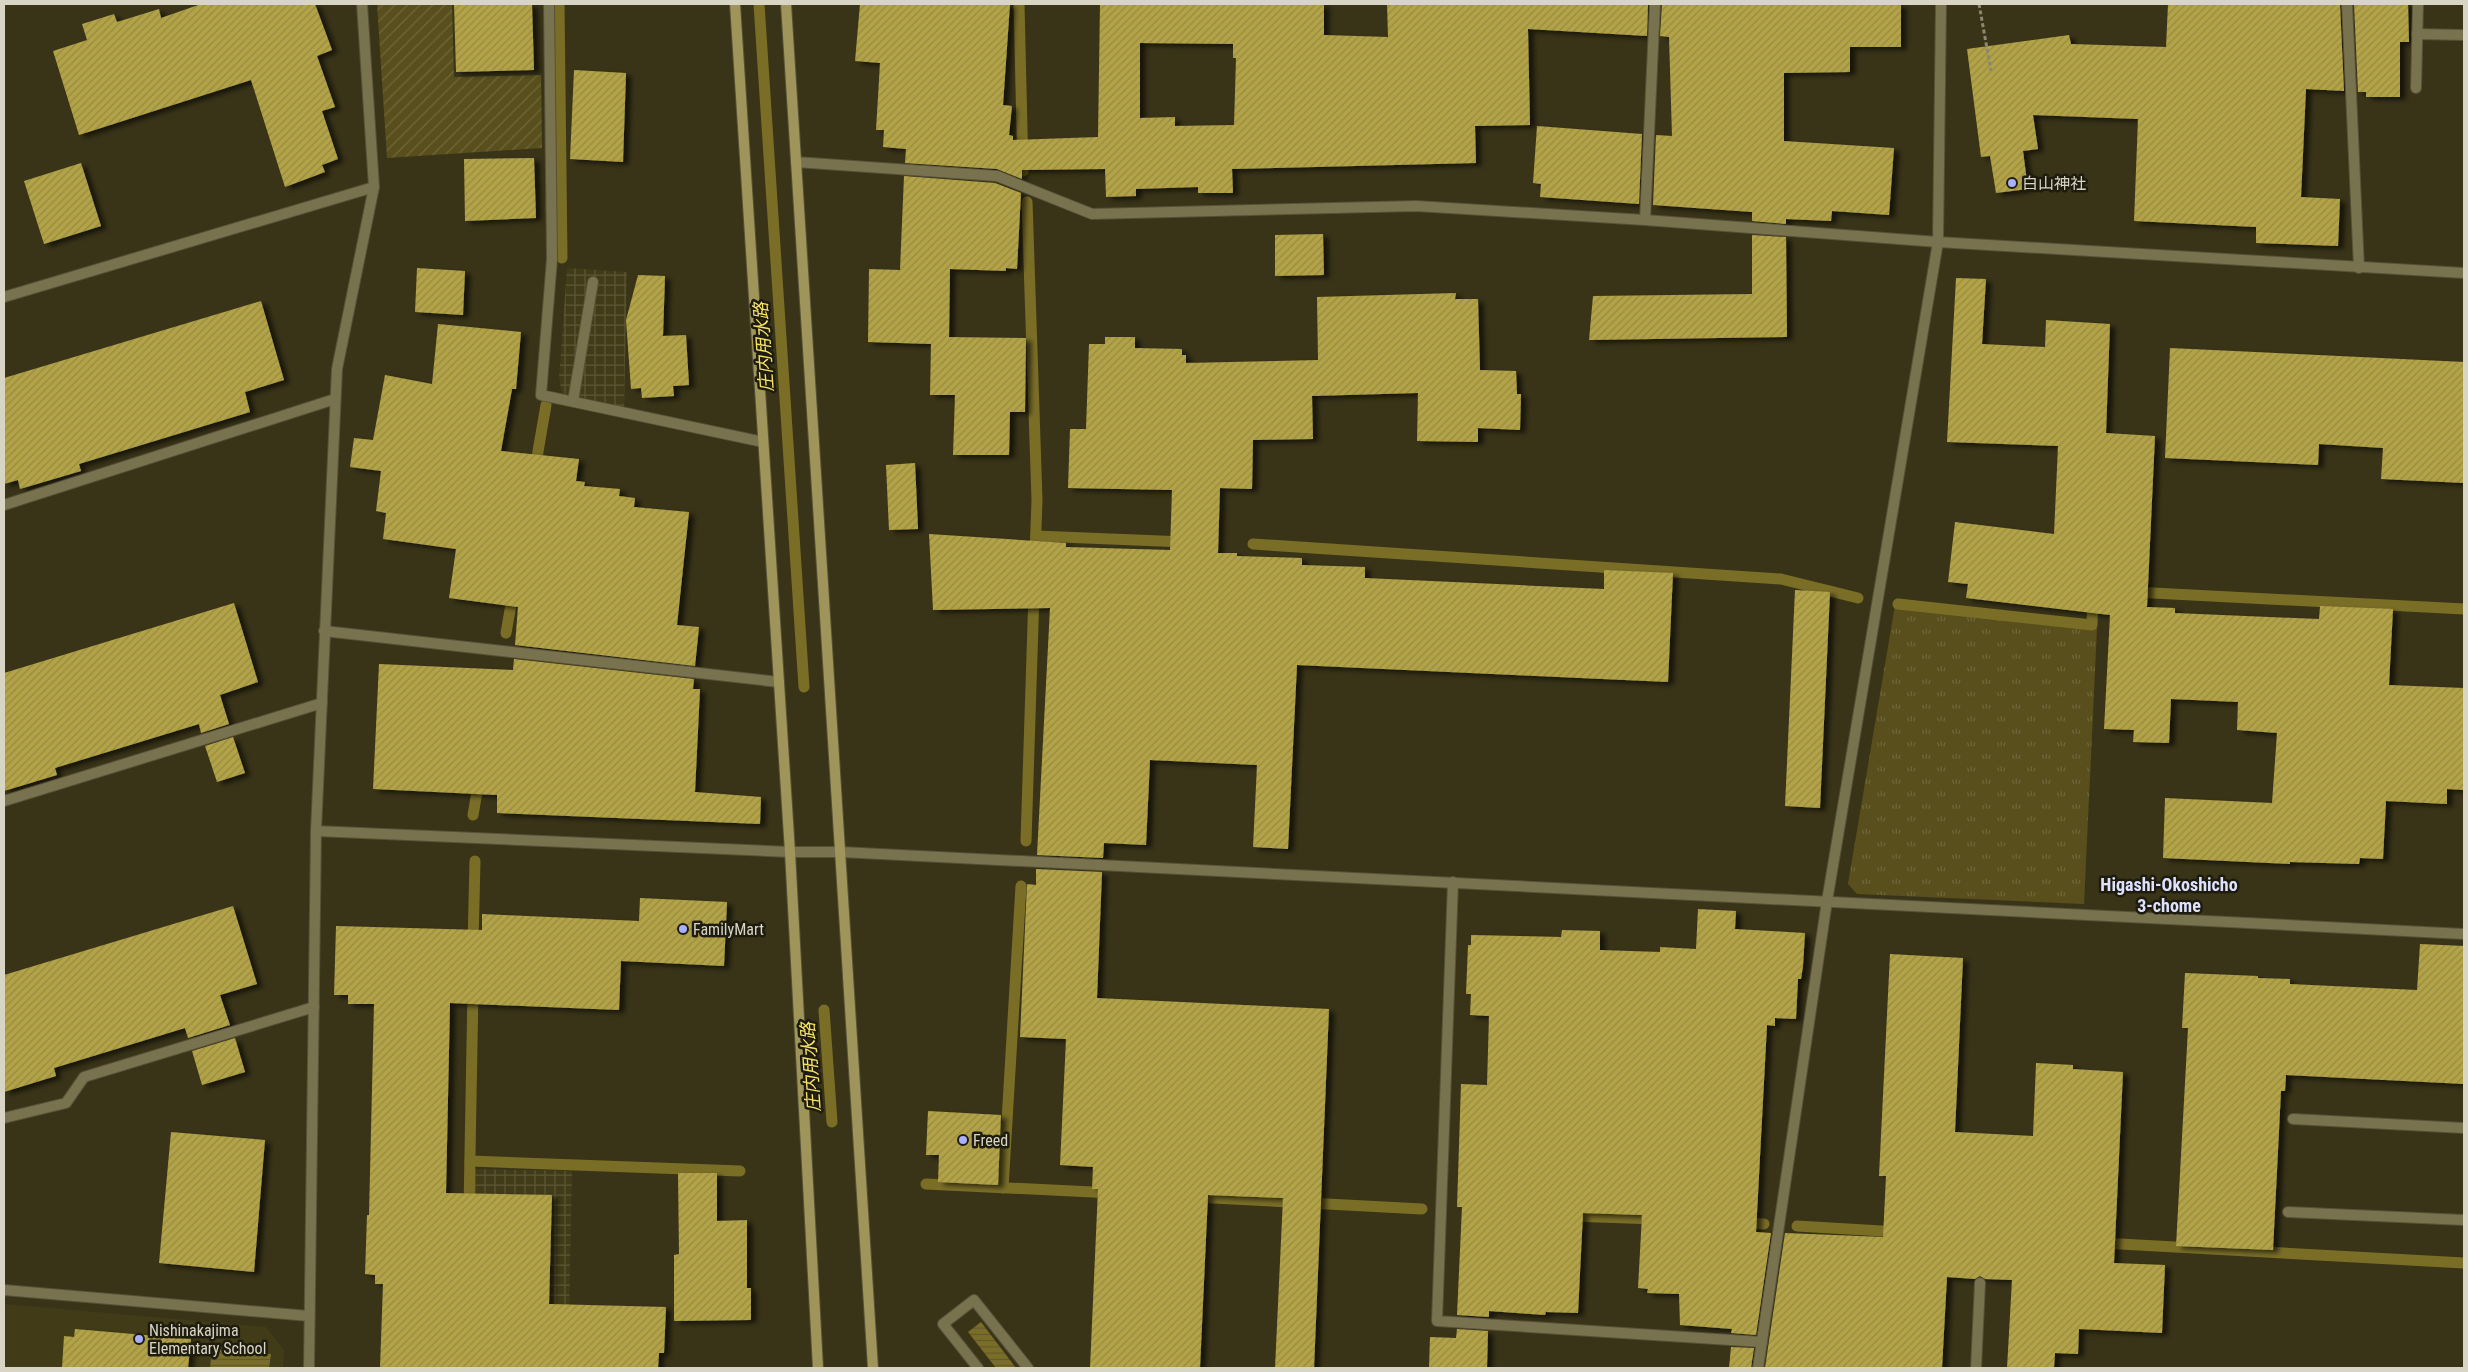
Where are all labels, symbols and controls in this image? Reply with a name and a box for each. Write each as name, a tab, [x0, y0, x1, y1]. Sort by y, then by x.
place label: 白山神社	[2022, 174, 2086, 193]
marker: 白山神社	[2006, 177, 2018, 189]
water label: 庄内用水路	[750, 299, 777, 393]
district label: Higashi-Okoshicho 3-chome	[2100, 874, 2238, 916]
place label: FamilyMart	[693, 920, 764, 939]
marker: FamilyMart	[677, 923, 689, 935]
water label: 庄内用水路	[797, 1019, 824, 1113]
place label: Freed	[973, 1131, 1008, 1150]
marker: Freed	[957, 1134, 969, 1146]
place label: Nishinakajima Elementary School	[149, 1321, 266, 1358]
marker: Nishinakajima Elementary School	[133, 1333, 145, 1345]

